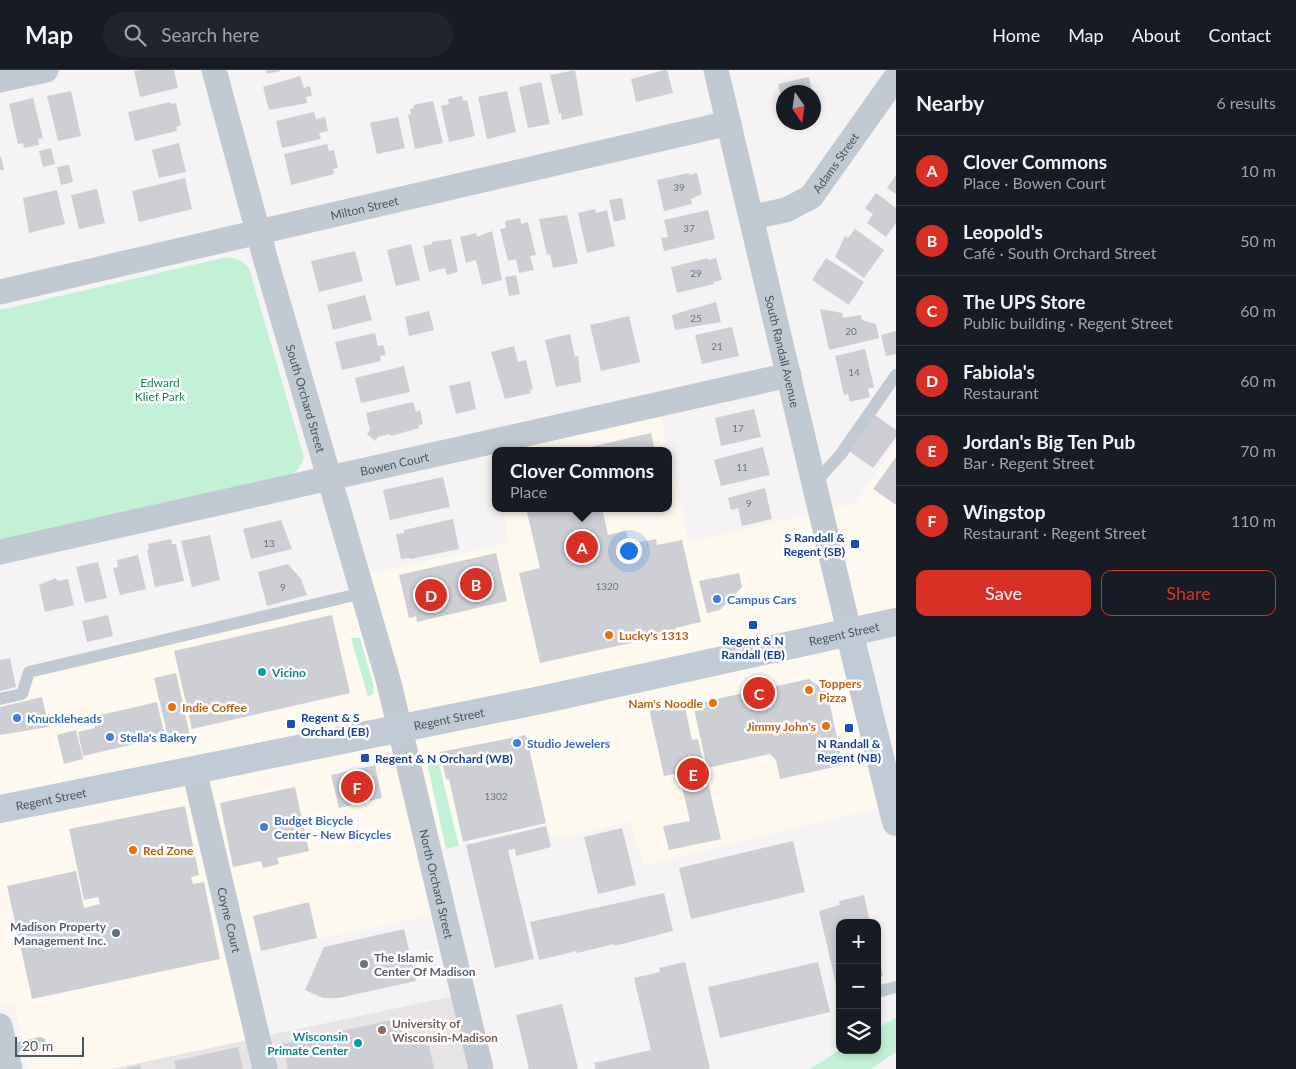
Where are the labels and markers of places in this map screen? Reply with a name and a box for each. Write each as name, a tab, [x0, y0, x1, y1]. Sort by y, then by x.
pin: A	[566, 528, 598, 566]
place label: S Randall & Regent (SB)	[784, 530, 845, 559]
marker: S Randall & Regent (SB)	[849, 538, 861, 550]
pin: B	[460, 565, 492, 603]
pin: D	[415, 576, 447, 614]
place label: Campus Cars	[727, 592, 797, 607]
marker: Campus Cars	[711, 593, 723, 605]
marker: Regent & N Randall (EB)	[747, 619, 759, 631]
place label: Lucky's 1313	[619, 628, 689, 643]
marker: Lucky's 1313	[603, 629, 615, 641]
place label: Regent & N Randall (EB)	[721, 633, 785, 662]
place label: Vicino	[271, 665, 306, 680]
marker: Vicino	[256, 666, 268, 678]
pin: C	[743, 674, 775, 712]
place label: Toppers Pizza	[819, 676, 861, 705]
marker: Toppers Pizza	[803, 684, 815, 696]
place label: Nam's Noodle	[628, 696, 704, 711]
marker: Nam's Noodle	[707, 697, 719, 709]
place label: Indie Coffee	[182, 700, 247, 715]
marker: Indie Coffee	[166, 701, 178, 713]
place label: Regent & S Orchard (EB)	[301, 710, 369, 739]
place label: Knuckleheads	[27, 711, 102, 726]
marker: Knuckleheads	[11, 712, 23, 724]
marker: Regent & S Orchard (EB)	[285, 718, 297, 730]
place label: Jimmy John's	[746, 719, 816, 734]
marker: Jimmy John's	[820, 720, 832, 732]
marker: N Randall & Regent (NB)	[843, 722, 855, 734]
place label: Stella's Bakery	[120, 730, 197, 745]
marker: Stella's Bakery	[104, 731, 116, 743]
place label: Studio Jewelers	[527, 736, 610, 751]
place label: N Randall & Regent (NB)	[817, 736, 881, 765]
marker: Studio Jewelers	[511, 737, 523, 749]
place label: Regent & N Orchard (WB)	[375, 751, 513, 766]
marker: Regent & N Orchard (WB)	[359, 752, 371, 764]
pin: E	[677, 755, 709, 793]
pin: F	[341, 768, 373, 806]
place label: Budget Bicycle Center - New Bicycles	[274, 813, 391, 842]
marker: Budget Bicycle Center - New Bicycles	[258, 821, 270, 833]
place label: Red Zone	[143, 843, 194, 858]
marker: Red Zone	[127, 844, 139, 856]
place label: Madison Property Management Inc.	[10, 919, 107, 948]
marker: Madison Property Management Inc.	[110, 927, 122, 939]
place label: The Islamic Center Of Madison	[374, 950, 476, 979]
marker: The Islamic Center Of Madison	[358, 958, 370, 970]
place label: University of Wisconsin-Madison	[392, 1016, 498, 1045]
marker: University of Wisconsin-Madison	[376, 1024, 388, 1036]
place label: Wisconsin Primate Center	[267, 1029, 349, 1058]
marker: Wisconsin Primate Center	[352, 1037, 364, 1049]

